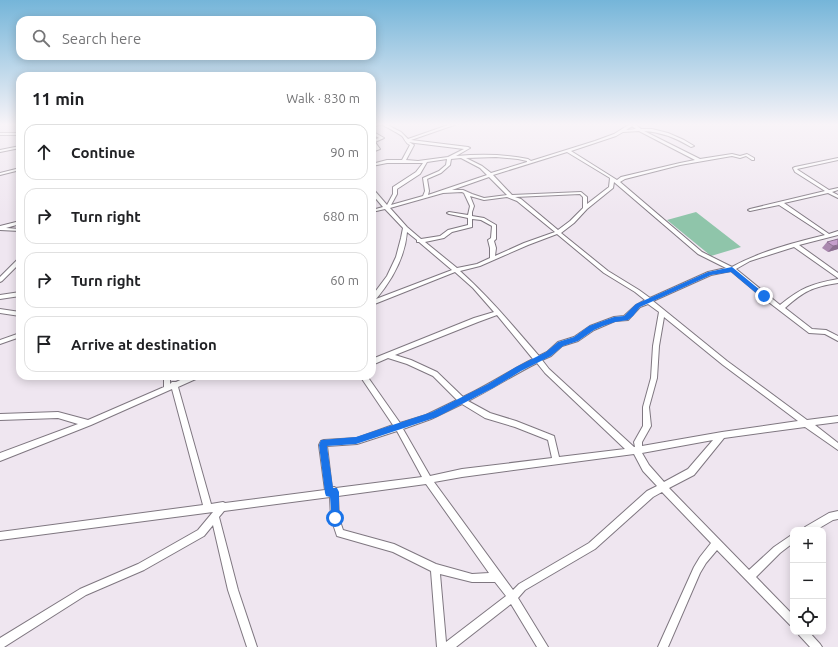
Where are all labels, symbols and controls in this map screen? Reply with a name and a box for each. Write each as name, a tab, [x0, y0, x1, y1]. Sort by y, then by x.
search box	[16, 16, 376, 60]
icon: search	[30, 27, 52, 49]
text: Search here	[62, 30, 141, 47]
text: 11 min	[32, 89, 85, 108]
text: Walk · 830 m	[286, 91, 360, 105]
icon: ahead	[33, 141, 55, 163]
text: Continue	[71, 144, 135, 161]
text: 90 m	[330, 145, 359, 159]
icon: right	[33, 205, 55, 227]
text: Turn right	[71, 208, 141, 225]
text: 680 m	[323, 209, 359, 223]
icon: right	[33, 269, 55, 291]
text: Turn right	[71, 272, 141, 289]
text: 60 m	[330, 273, 359, 287]
route end	[755, 287, 773, 305]
icon: arrive	[33, 333, 55, 355]
text: Arrive at destination	[71, 336, 217, 353]
route start	[326, 509, 344, 527]
map controls	[790, 527, 826, 635]
button: +	[790, 527, 826, 563]
button: −	[790, 563, 826, 599]
button: locate	[790, 599, 826, 635]

